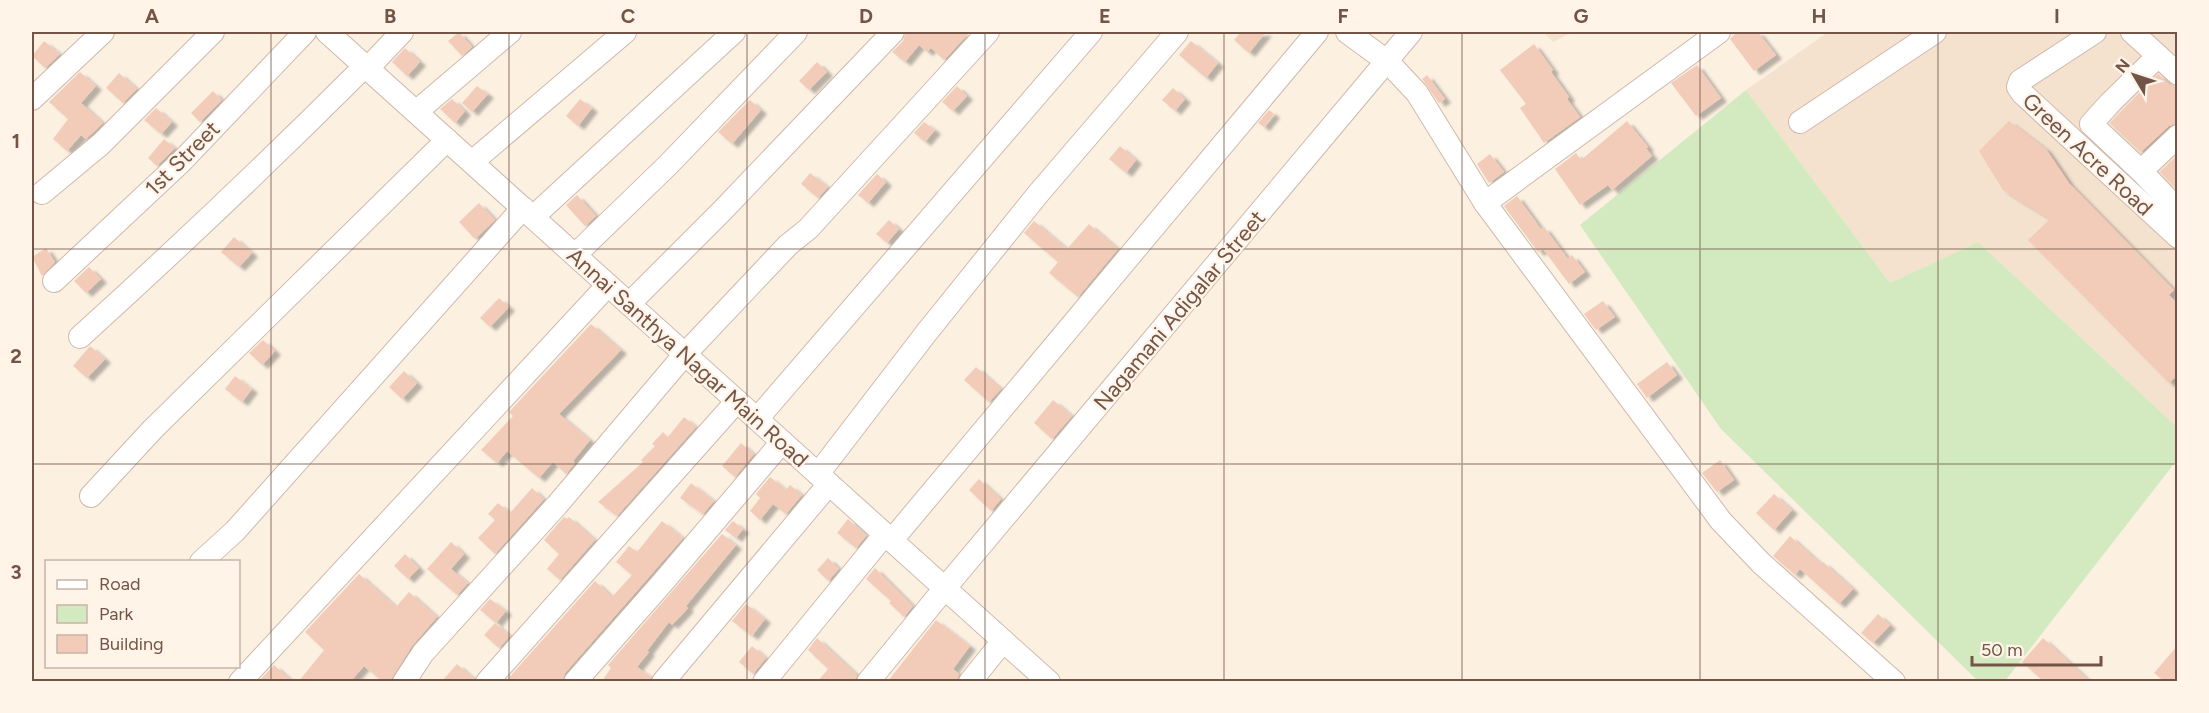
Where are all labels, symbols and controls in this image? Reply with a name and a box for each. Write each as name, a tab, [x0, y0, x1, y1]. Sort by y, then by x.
text: A	[145, 4, 160, 28]
text: B	[384, 4, 396, 28]
text: C	[621, 4, 635, 28]
text: D	[859, 4, 873, 28]
text: E	[1099, 4, 1111, 28]
text: F	[1337, 4, 1349, 28]
text: G	[1574, 4, 1589, 28]
text: H	[1812, 4, 1827, 28]
text: I	[2054, 4, 2060, 28]
north arrow	[2104, 45, 2164, 105]
text: N	[2111, 55, 2134, 77]
street label: Green Acre Road	[2017, 87, 2158, 222]
street label: 1st Street	[139, 115, 225, 201]
text: 1	[12, 129, 20, 153]
street label: Nagamani Adigalar Street	[1088, 205, 1271, 416]
street label: Annai Santhya Nagar Main Road	[562, 242, 814, 473]
text: 2	[10, 344, 22, 368]
text: 3	[10, 560, 22, 584]
legend	[45, 560, 240, 668]
text: Road	[99, 573, 140, 595]
text: Park	[99, 603, 134, 625]
scale bar	[1972, 629, 2101, 667]
text: Building	[99, 633, 164, 655]
text: 50 m	[1981, 639, 2023, 661]

